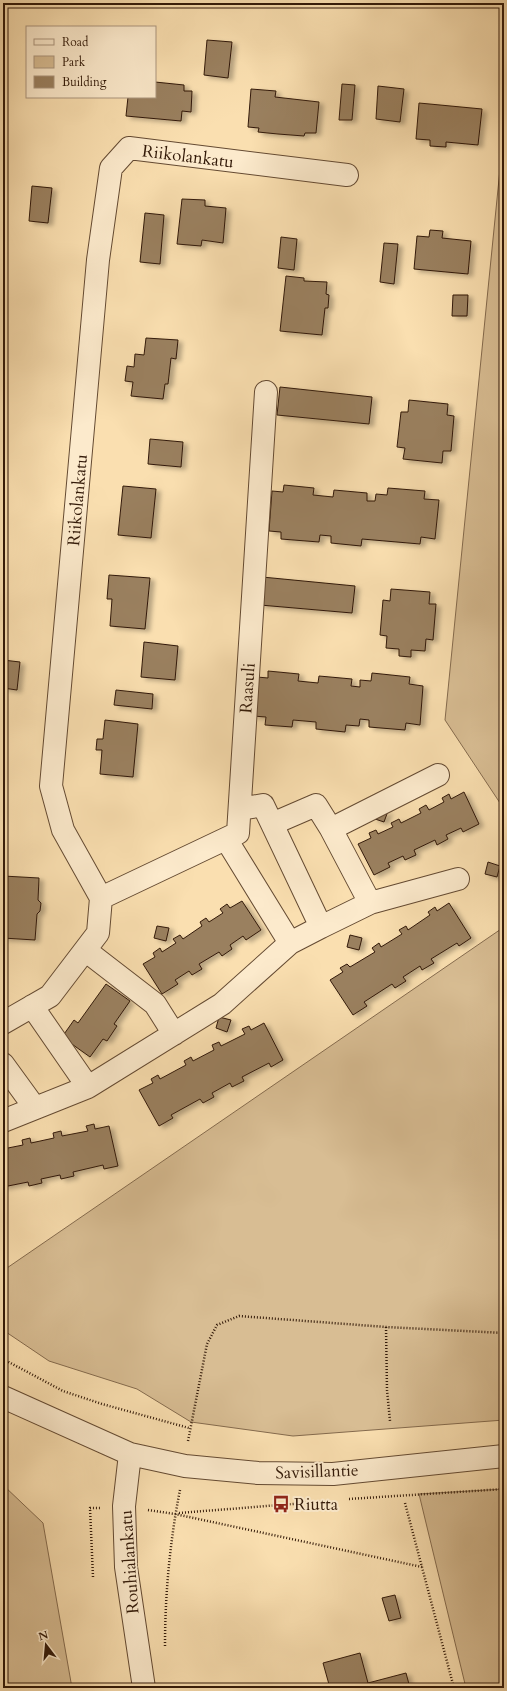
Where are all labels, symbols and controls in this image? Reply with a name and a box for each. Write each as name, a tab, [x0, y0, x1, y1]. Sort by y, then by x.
legend	[26, 26, 156, 98]
text: Road	[62, 34, 89, 50]
text: Park	[62, 54, 86, 70]
text: Building	[62, 74, 107, 90]
street label: Riikolankatu	[141, 139, 235, 174]
street label: Riikolankatu	[62, 453, 93, 547]
street label: Raasuli	[234, 662, 261, 714]
street label: Savisillantie	[275, 1459, 359, 1484]
place label: Riutta	[294, 1493, 339, 1516]
bus stop icon: Riutta	[271, 1494, 291, 1514]
street label: Rouhialankatu	[114, 1509, 145, 1615]
north arrow	[26, 1625, 66, 1665]
text: N	[37, 1627, 50, 1644]

